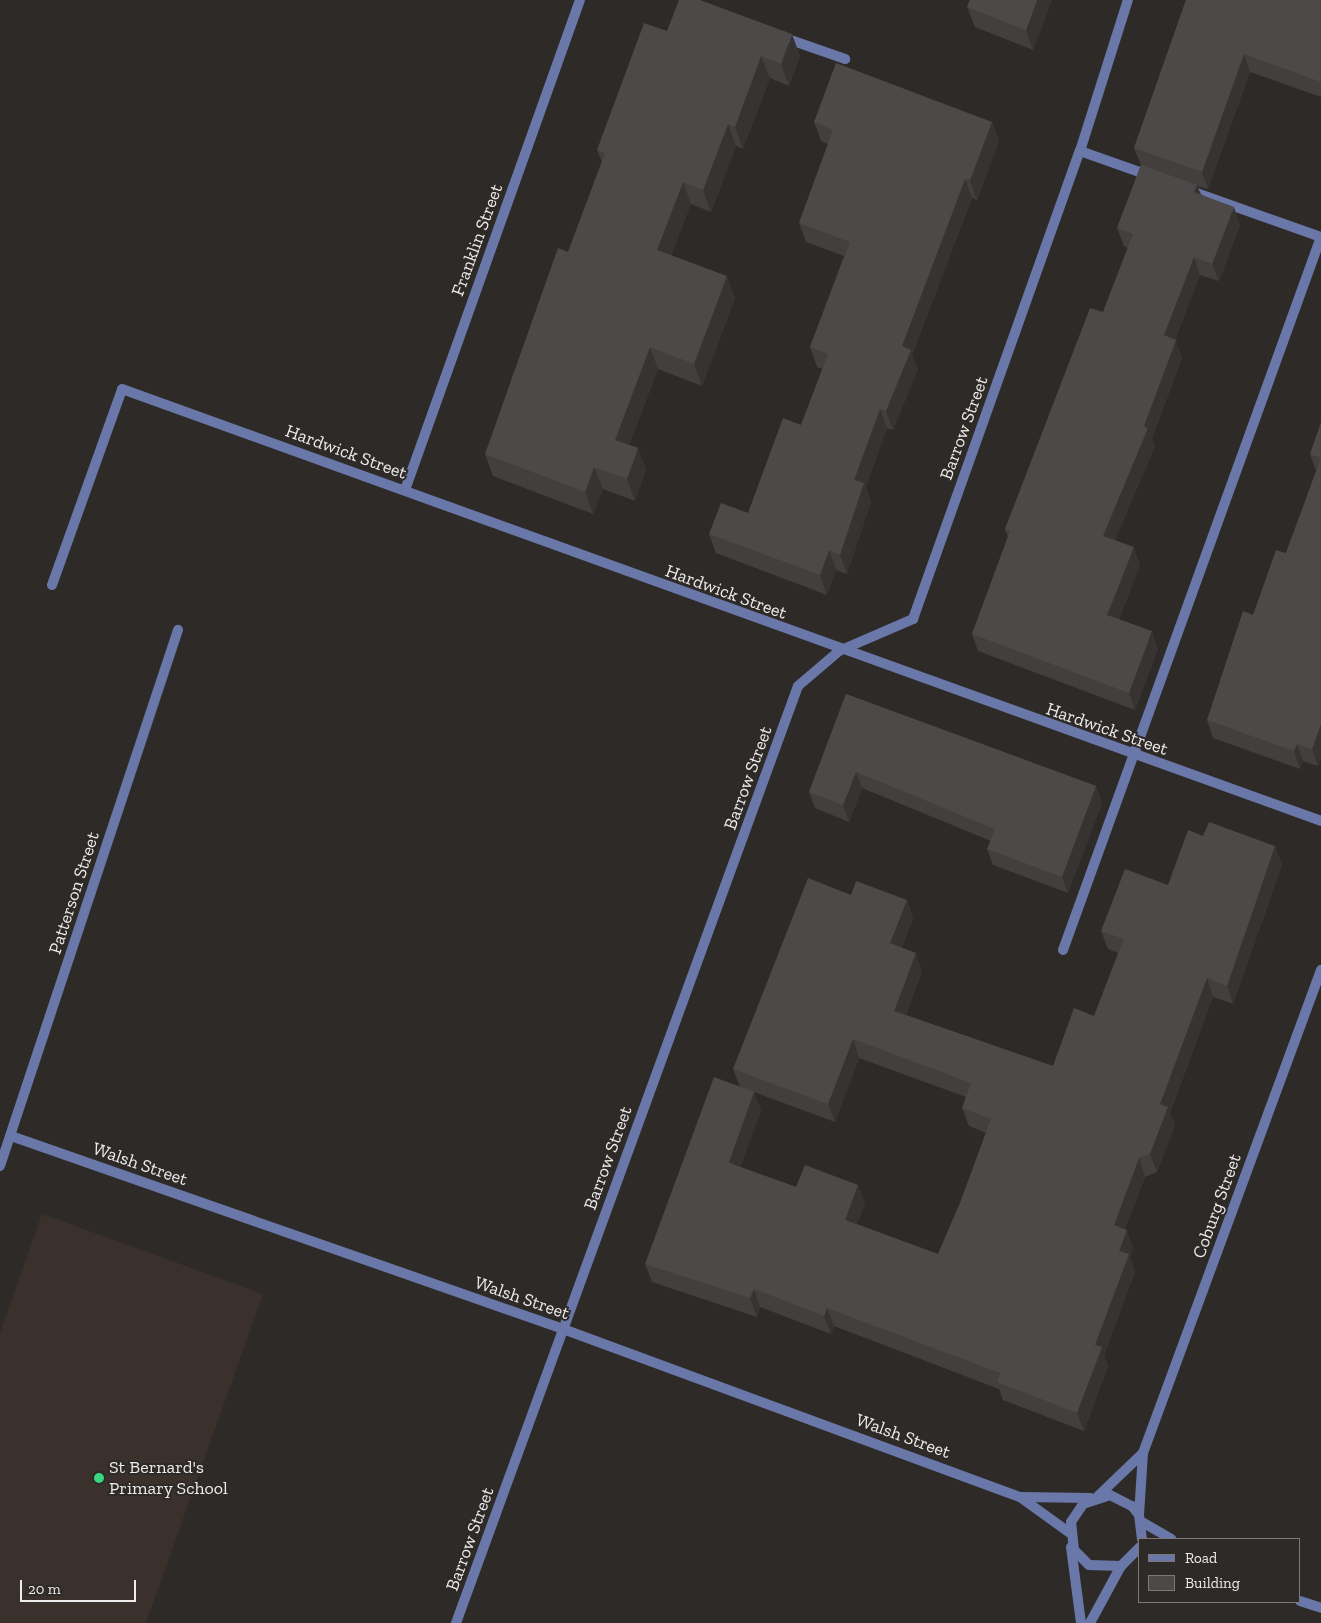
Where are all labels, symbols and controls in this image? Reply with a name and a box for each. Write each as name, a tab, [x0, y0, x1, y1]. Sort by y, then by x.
street label: Franklin Street	[447, 181, 507, 299]
street label: Barrow Street	[935, 373, 993, 483]
street label: Hardwick Street	[282, 420, 410, 484]
street label: Hardwick Street	[662, 560, 790, 624]
street label: Hardwick Street	[1043, 698, 1171, 760]
street label: Barrow Street	[719, 723, 777, 833]
street label: Patterson Street	[44, 829, 104, 957]
street label: Barrow Street	[579, 1103, 637, 1213]
street label: Walsh Street	[90, 1138, 190, 1190]
street label: Coburg Street	[1188, 1151, 1246, 1261]
street label: Walsh Street	[472, 1272, 572, 1324]
street label: Walsh Street	[853, 1409, 953, 1463]
place label: St Bernard's Primary School	[109, 1457, 228, 1500]
marker: St Bernard's Primary School	[93, 1472, 105, 1484]
street label: Barrow Street	[441, 1484, 499, 1594]
legend	[1138, 1538, 1301, 1603]
text: Road	[1185, 1549, 1217, 1567]
scale bar	[22, 1570, 139, 1602]
text: Building	[1185, 1574, 1240, 1592]
text: 20 m	[28, 1580, 61, 1598]

